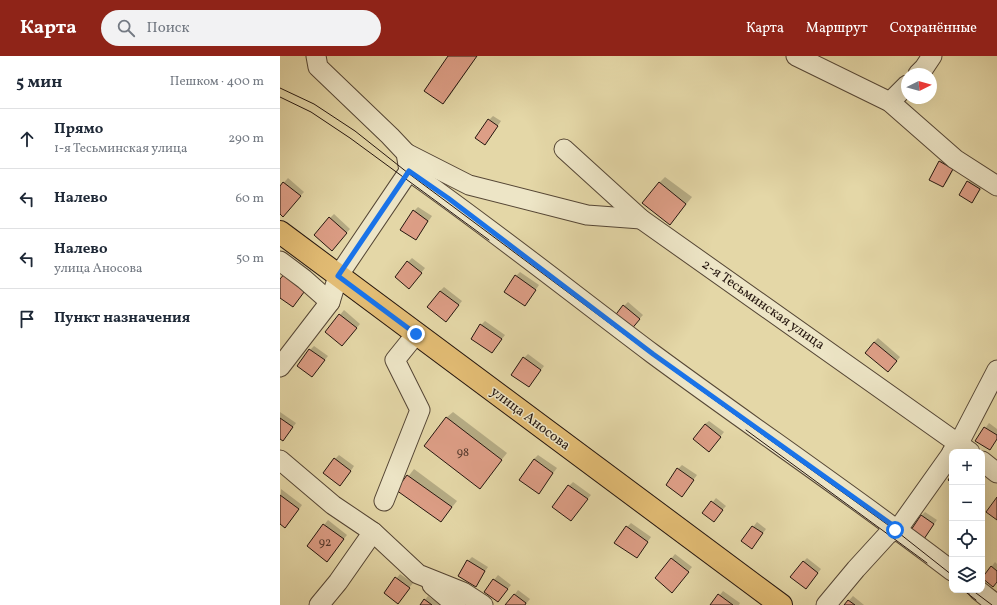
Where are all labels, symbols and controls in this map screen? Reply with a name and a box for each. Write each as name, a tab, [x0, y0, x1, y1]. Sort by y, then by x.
search box	[101, 10, 381, 46]
text: Карта	[20, 15, 77, 41]
icon: search	[115, 17, 137, 39]
text: Поиск	[147, 18, 190, 39]
text: Карта	[746, 19, 784, 38]
text: Маршрут	[806, 19, 868, 38]
text: Сохранённые	[890, 19, 977, 38]
north arrow	[901, 68, 937, 104]
text: 5 мин	[16, 71, 62, 94]
text: Пешком · 400 m	[170, 73, 264, 91]
text: Прямо	[54, 119, 103, 140]
icon: ahead	[16, 128, 38, 150]
text: 290 m	[228, 130, 264, 148]
text: 1-я Тесьминская улица	[54, 140, 187, 158]
icon: left	[16, 188, 38, 210]
text: Налево	[54, 188, 108, 209]
text: 60 m	[236, 190, 264, 208]
text: Налево	[54, 239, 108, 260]
icon: left	[16, 248, 38, 270]
text: 50 m	[236, 250, 264, 268]
street label: 2-я Тесьминская улица	[698, 255, 828, 355]
text: улица Аносова	[54, 260, 143, 278]
icon: arrive	[16, 308, 38, 330]
text: Пункт назначения	[54, 308, 190, 329]
route end	[407, 325, 425, 343]
street label: улица Аносова	[486, 383, 574, 455]
house number: 98	[457, 445, 469, 461]
map controls	[949, 449, 985, 593]
button: +	[949, 449, 985, 485]
button: −	[949, 485, 985, 521]
route start	[886, 521, 904, 539]
button: locate	[949, 521, 985, 557]
house number: 92	[319, 535, 331, 551]
button: layers	[949, 557, 985, 593]

